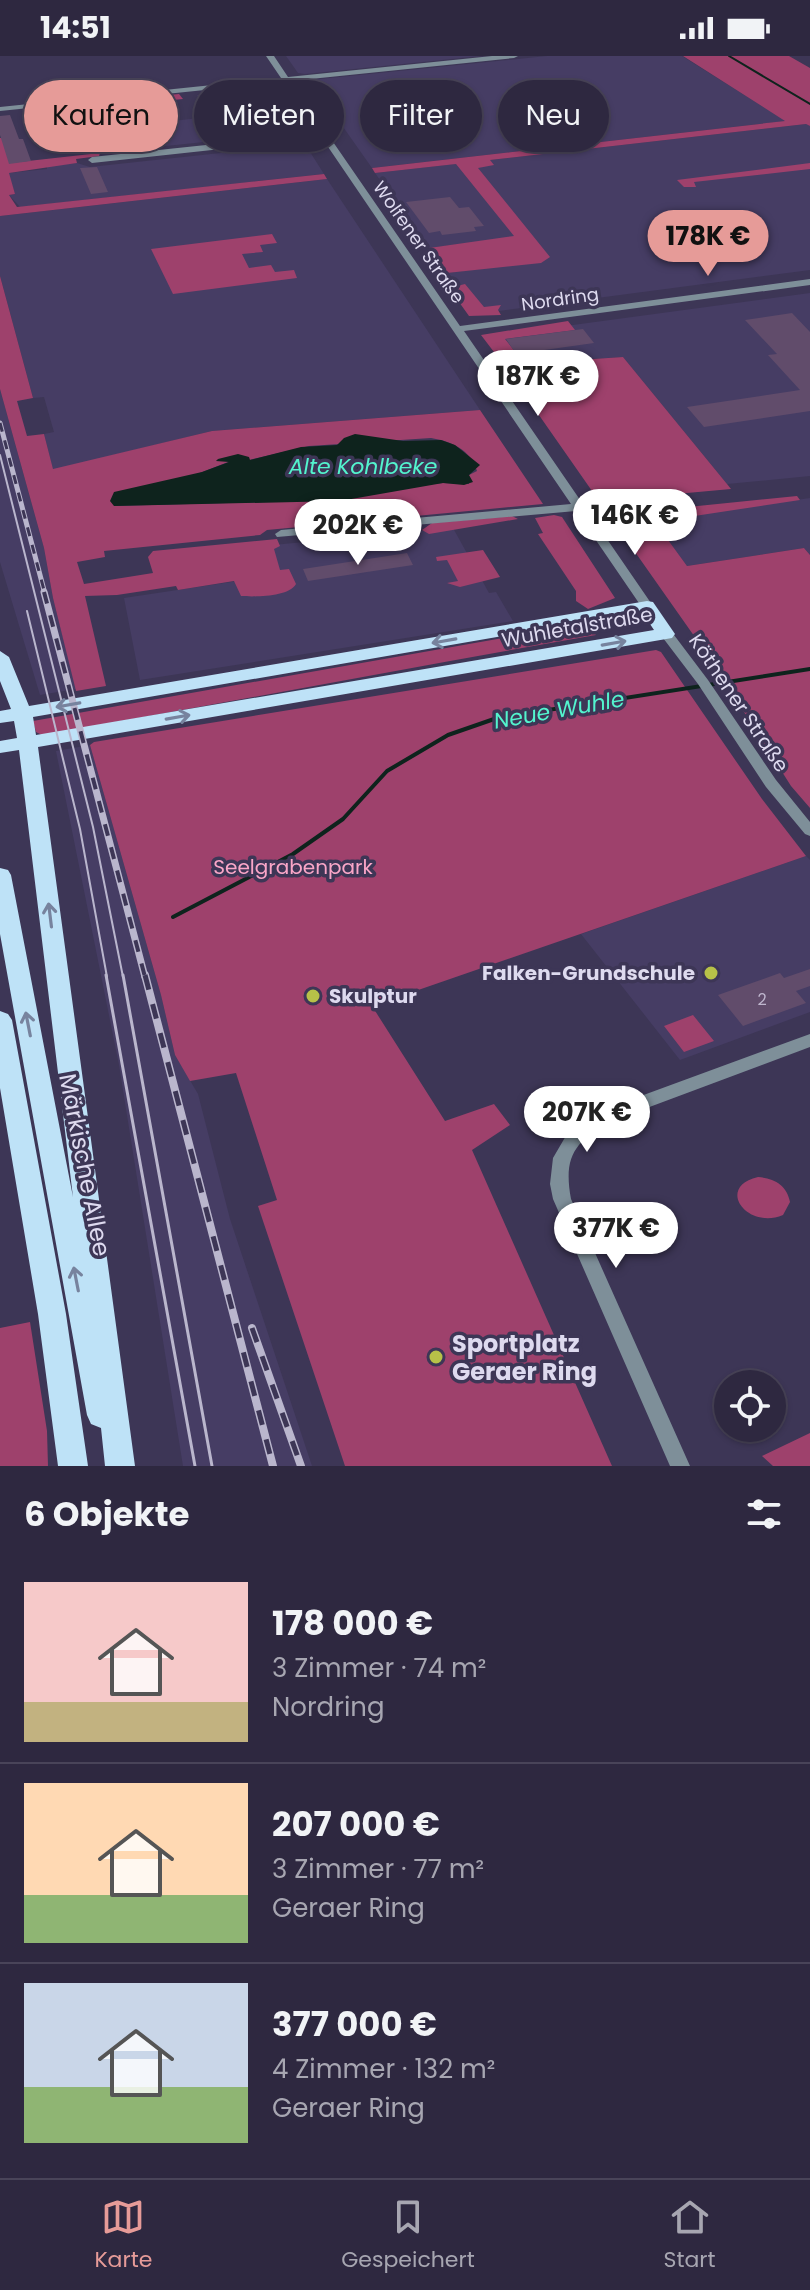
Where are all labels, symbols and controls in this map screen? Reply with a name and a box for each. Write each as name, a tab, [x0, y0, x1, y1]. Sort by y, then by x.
text: 14:51	[40, 6, 111, 49]
chip: Kaufen	[24, 80, 178, 152]
chip: Mieten	[194, 80, 344, 152]
chip: Filter	[360, 80, 482, 152]
chip: Neu	[498, 80, 609, 152]
street label: Wolfener Straße	[367, 176, 471, 308]
pin: 178K €	[643, 210, 773, 278]
text: 178K €	[666, 218, 750, 254]
street label: Nordring	[520, 281, 600, 317]
pin: 187K €	[473, 350, 603, 418]
text: 187K €	[496, 358, 580, 394]
water label: Alte Kohlbeke	[288, 451, 437, 482]
pin: 146K €	[570, 489, 700, 557]
text: 146K €	[591, 497, 679, 533]
pin: 202K €	[293, 499, 423, 567]
text: 202K €	[313, 507, 403, 543]
street label: Wuhletalstraße	[499, 600, 655, 654]
street label: Köthener Straße	[682, 628, 796, 778]
one-way arrow	[432, 635, 457, 650]
one-way arrow	[601, 635, 626, 650]
water label: Neue Wuhle	[491, 683, 627, 737]
one-way arrow	[56, 699, 81, 714]
one-way arrow	[165, 709, 190, 724]
park label: Seelgrabenpark	[213, 853, 373, 881]
one-way arrow	[43, 902, 58, 929]
place label: Falken-Grundschule	[482, 959, 695, 987]
marker: Falken-Grundschule	[702, 964, 720, 982]
place label: Skulptur	[329, 982, 417, 1010]
marker: Skulptur	[304, 987, 322, 1005]
house number: 2	[757, 988, 767, 1011]
one-way arrow	[19, 1011, 34, 1037]
street label: Märkische Allee	[51, 1071, 119, 1259]
pin: 207K €	[522, 1086, 652, 1154]
text: 207K €	[542, 1094, 632, 1130]
pin: 377K €	[551, 1202, 681, 1270]
text: 377K €	[572, 1210, 660, 1246]
one-way arrow	[67, 1267, 82, 1292]
place label: Sportplatz Geraer Ring	[452, 1327, 597, 1388]
marker: Sportplatz Geraer Ring	[427, 1348, 445, 1366]
map controls	[714, 1370, 786, 1442]
button: locate	[714, 1370, 786, 1442]
text: 6 Objekte	[24, 1490, 189, 1538]
icon: filters	[742, 1492, 786, 1536]
text: 178 000 €	[272, 1599, 433, 1647]
icon: home	[88, 1614, 184, 1710]
text: 3 Zimmer · 74 m²	[272, 1650, 486, 1686]
text: Nordring	[272, 1689, 385, 1725]
text: 207 000 €	[272, 1800, 440, 1848]
icon: home	[88, 1815, 184, 1911]
text: 3 Zimmer · 77 m²	[272, 1851, 484, 1887]
text: Geraer Ring	[272, 1890, 425, 1926]
text: 377 000 €	[272, 2000, 437, 2048]
icon: home	[88, 2015, 184, 2111]
text: 4 Zimmer · 132 m²	[272, 2051, 495, 2087]
text: Geraer Ring	[272, 2090, 425, 2126]
tab: Karte	[94, 2195, 152, 2276]
tab: Gespeichert	[341, 2195, 475, 2276]
tab: Start	[664, 2195, 716, 2276]

